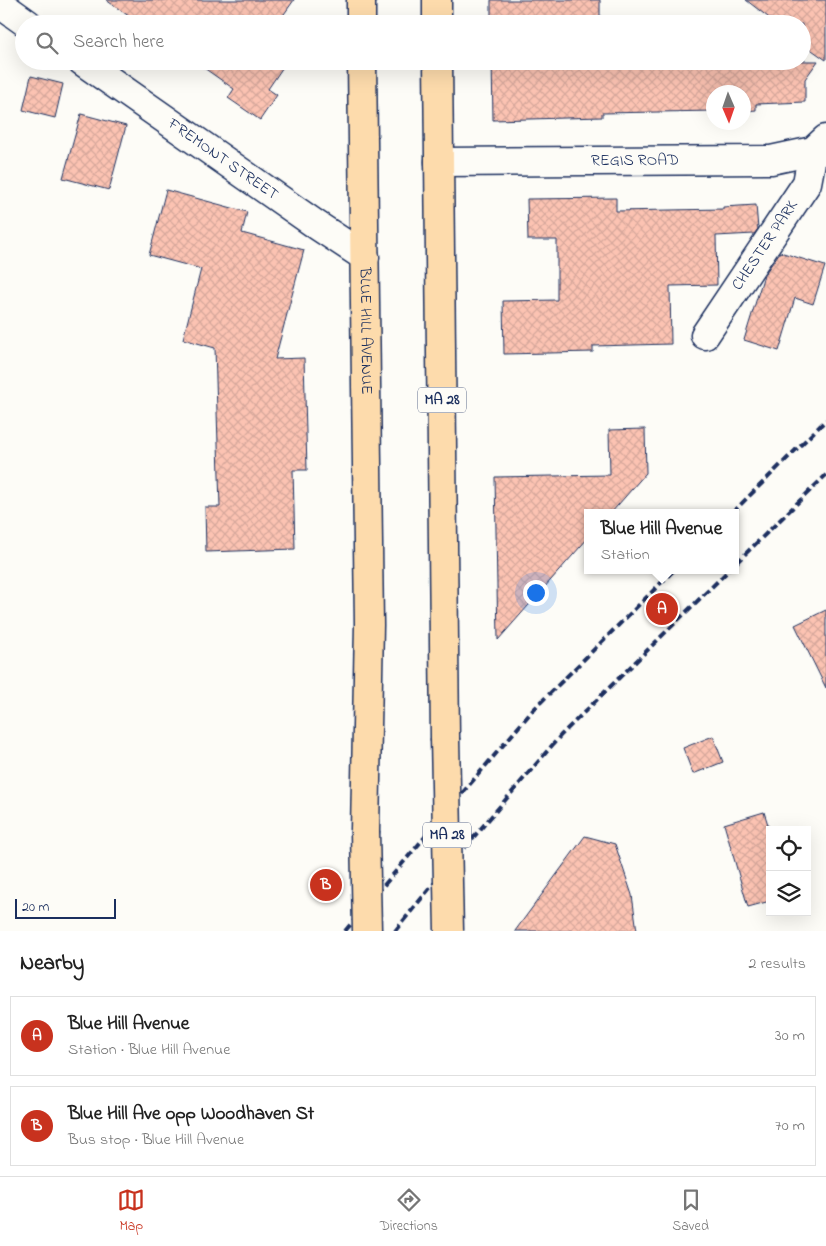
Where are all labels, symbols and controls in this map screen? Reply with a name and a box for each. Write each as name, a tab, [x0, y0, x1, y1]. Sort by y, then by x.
search box	[15, 15, 811, 70]
icon: search	[33, 29, 61, 57]
text: Search here	[73, 29, 164, 56]
north arrow	[706, 85, 751, 130]
street label: FREMONT STREET	[162, 112, 283, 207]
street label: REGIS ROAD	[591, 149, 679, 173]
street label: CHESTER PARK	[726, 195, 804, 295]
street label: BLUE HILL AVENUE	[353, 266, 378, 395]
road number: MA 28	[418, 388, 466, 412]
popup	[584, 509, 739, 574]
text: Blue Hill Avenue	[601, 516, 722, 543]
text: Station	[601, 543, 650, 567]
your location	[523, 580, 549, 606]
pin: A	[646, 590, 678, 628]
road number: MA 28	[423, 822, 471, 848]
map controls	[766, 826, 811, 916]
button: locate	[766, 826, 811, 871]
pin: B	[310, 866, 342, 904]
button: layers	[766, 871, 811, 916]
scale bar	[15, 896, 116, 919]
text: 20 m	[22, 897, 49, 918]
text: Nearby	[20, 949, 84, 979]
text: 2 results	[748, 952, 806, 976]
text: Blue Hill Avenue	[68, 1011, 189, 1038]
text: A	[32, 1024, 42, 1048]
text: 30 m	[775, 1024, 805, 1048]
text: Station · Blue Hill Avenue	[68, 1038, 230, 1062]
text: Blue Hill Ave opp Woodhaven St	[68, 1101, 314, 1128]
text: B	[32, 1114, 42, 1138]
text: 70 m	[775, 1114, 805, 1138]
text: Bus stop · Blue Hill Avenue	[68, 1128, 244, 1152]
tab: Map	[117, 1186, 145, 1237]
tab: Directions	[380, 1186, 438, 1237]
tab: Saved	[672, 1186, 709, 1237]

